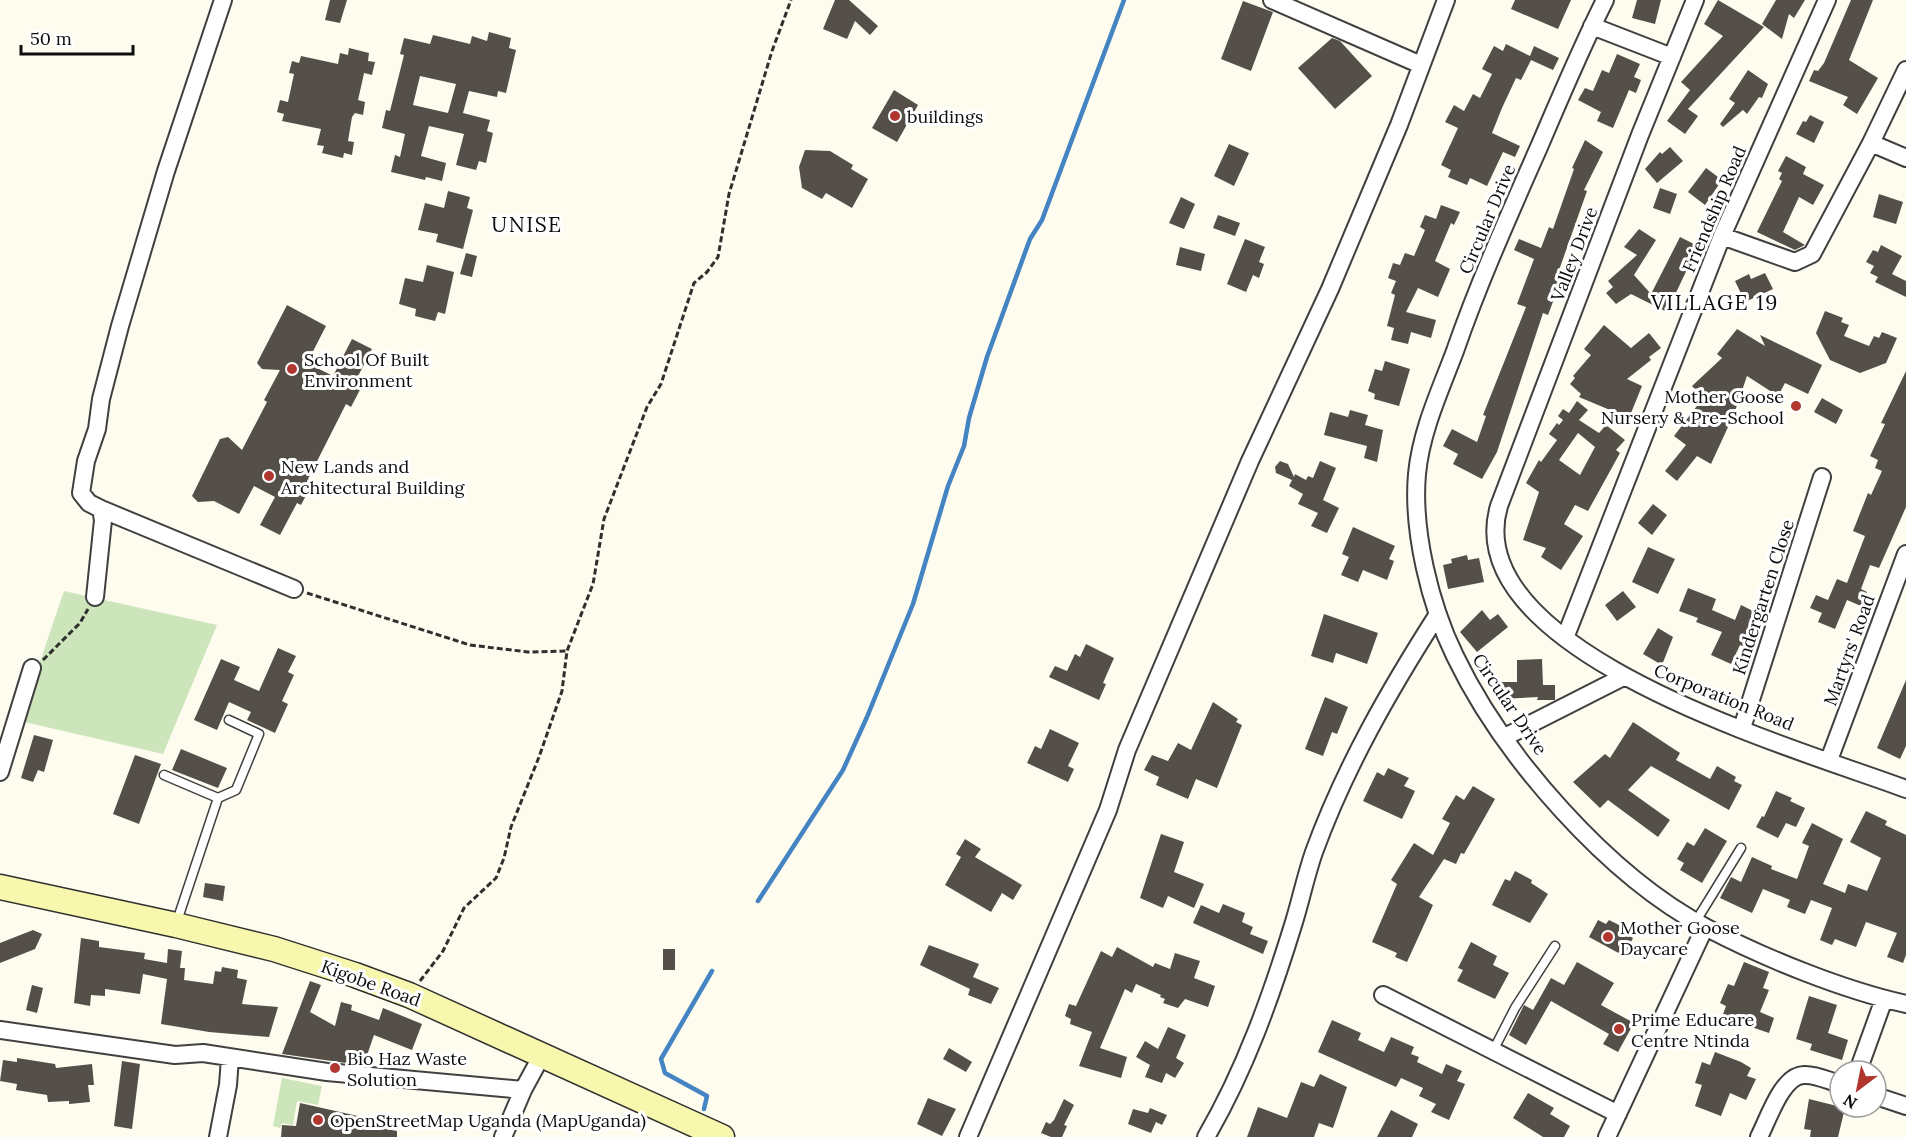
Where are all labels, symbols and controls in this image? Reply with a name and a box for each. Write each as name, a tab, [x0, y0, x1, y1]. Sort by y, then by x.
scale bar	[21, 18, 134, 56]
text: 50 m	[30, 27, 72, 50]
place label: buildings	[907, 105, 983, 128]
marker: buildings	[888, 109, 902, 123]
street label: Friendship Road	[1677, 142, 1751, 276]
street label: Circular Drive	[1453, 160, 1521, 278]
street label: Valley Drive	[1545, 203, 1603, 305]
district label: UNISE	[491, 211, 563, 238]
district label: VILLAGE 19	[1650, 289, 1779, 316]
place label: School Of Built Environment	[304, 348, 429, 392]
marker: School Of Built Environment	[285, 362, 299, 376]
place label: Mother Goose Nursery & Pre-School	[1601, 385, 1784, 429]
marker: Mother Goose Nursery & Pre-School	[1789, 399, 1803, 413]
place label: New Lands and Architectural Building	[280, 455, 466, 499]
marker: New Lands and Architectural Building	[262, 469, 276, 483]
street label: Kindergarten Close	[1727, 516, 1799, 678]
street label: Martyrs' Road	[1818, 591, 1880, 709]
street label: Circular Drive	[1468, 649, 1552, 759]
street label: Corporation Road	[1651, 658, 1798, 736]
place label: Mother Goose Daycare	[1620, 916, 1740, 960]
marker: Mother Goose Daycare	[1601, 930, 1615, 944]
street label: Kigobe Road	[318, 954, 424, 1012]
place label: Prime Educare Centre Ntinda	[1631, 1008, 1755, 1052]
marker: Prime Educare Centre Ntinda	[1612, 1022, 1626, 1036]
place label: Bio Haz Waste Solution	[347, 1047, 467, 1091]
north arrow	[1828, 1059, 1888, 1119]
marker: Bio Haz Waste Solution	[328, 1061, 342, 1075]
text: N	[1840, 1090, 1861, 1113]
place label: OpenStreetMap Uganda (MapUganda)	[330, 1109, 646, 1132]
marker: OpenStreetMap Uganda (MapUganda)	[311, 1113, 325, 1127]

